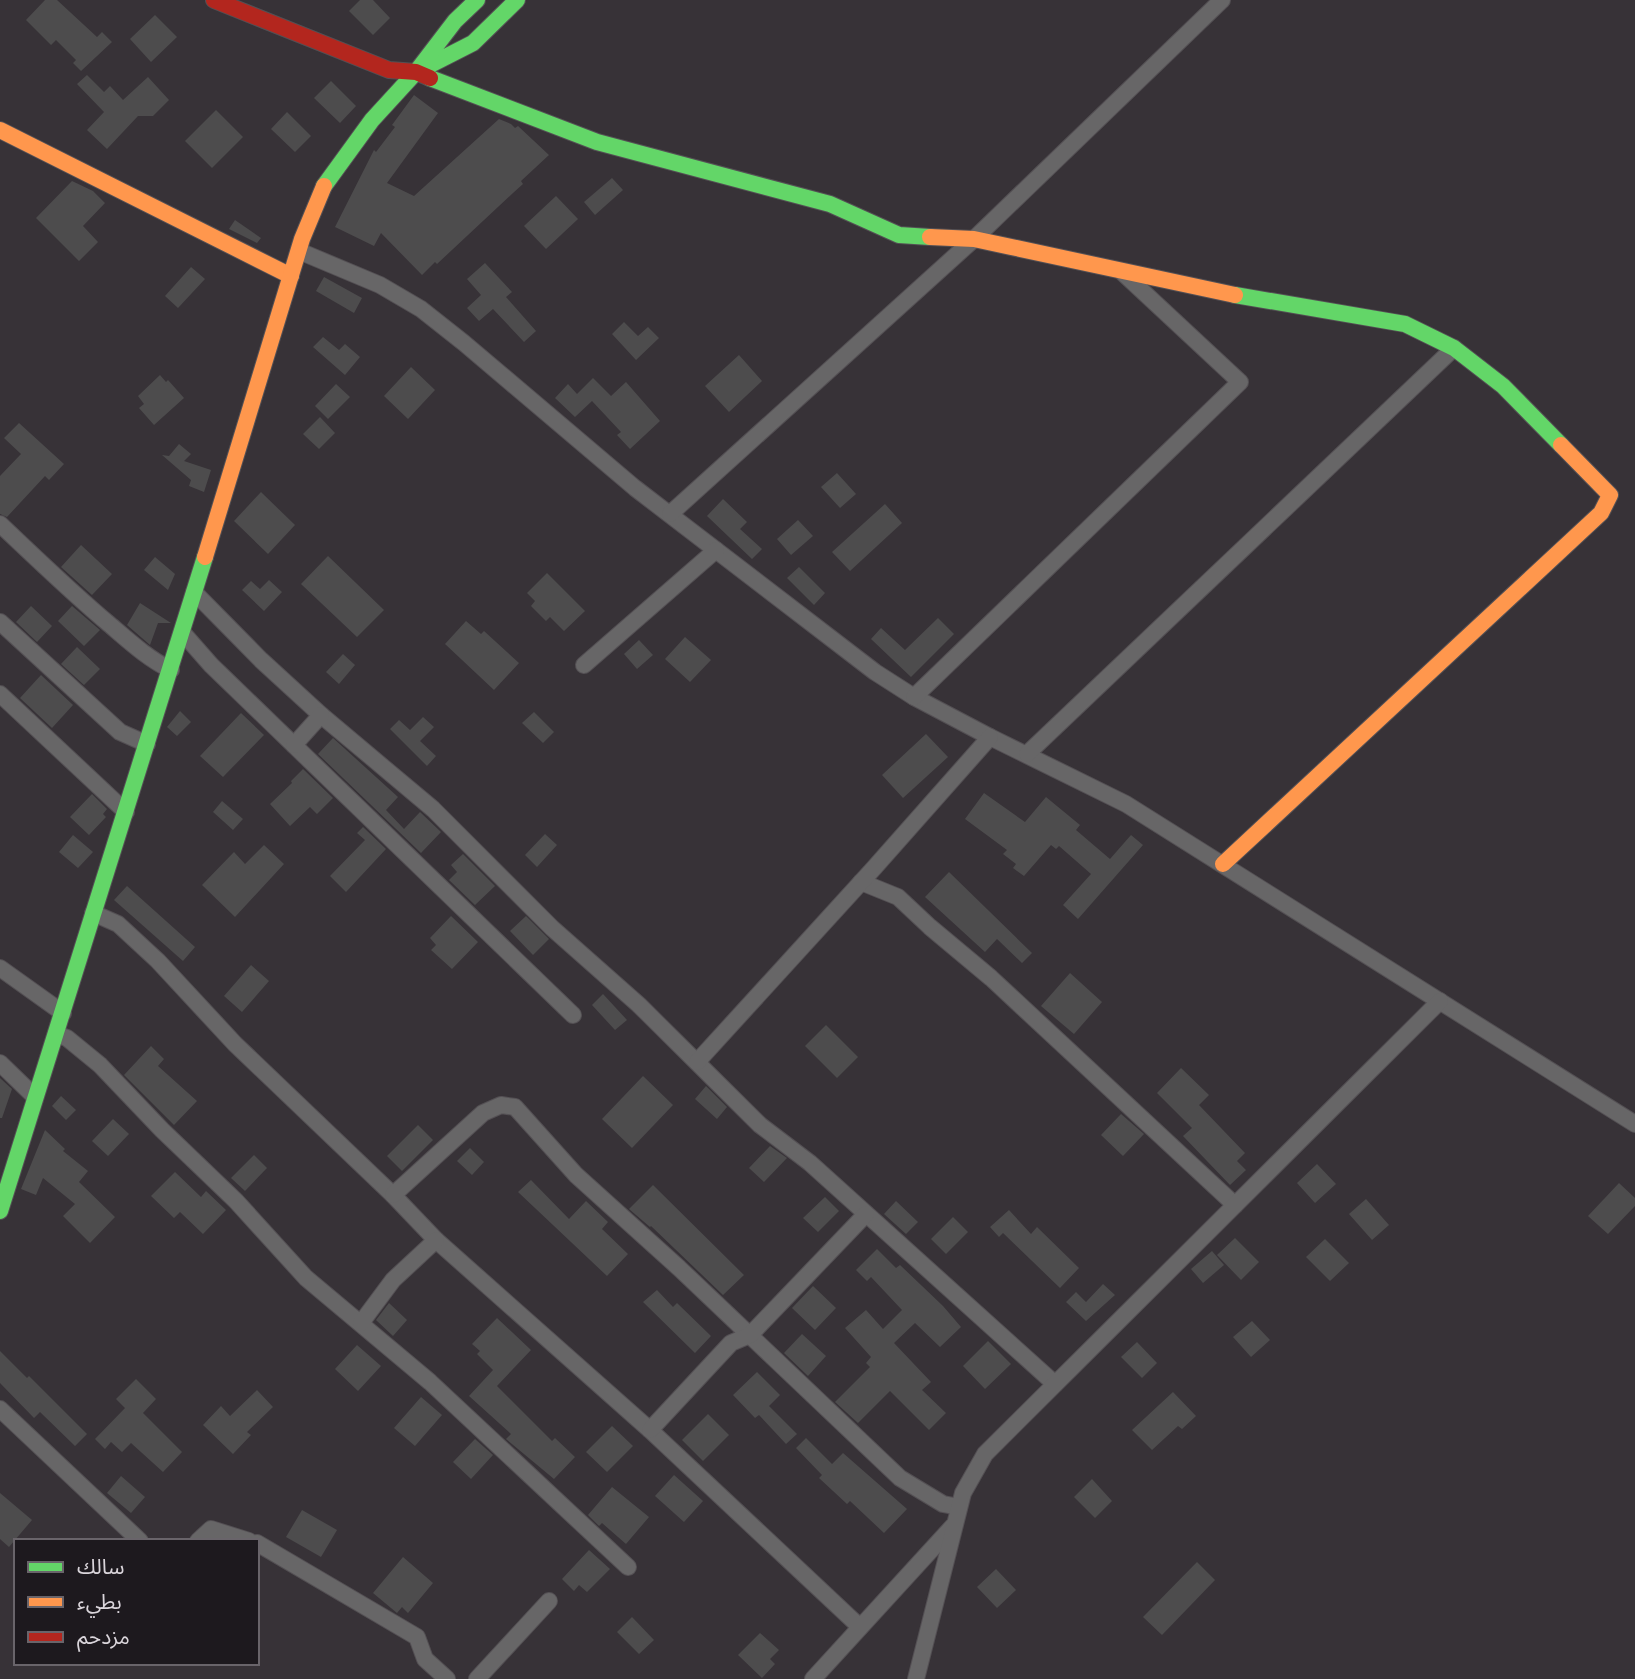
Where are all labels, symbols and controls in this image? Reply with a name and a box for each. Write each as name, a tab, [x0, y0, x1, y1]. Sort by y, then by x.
legend	[14, 1539, 259, 1665]
text: سالك	[77, 1554, 124, 1579]
text: بطيء	[77, 1589, 122, 1618]
text: مزدحم	[77, 1624, 130, 1652]

